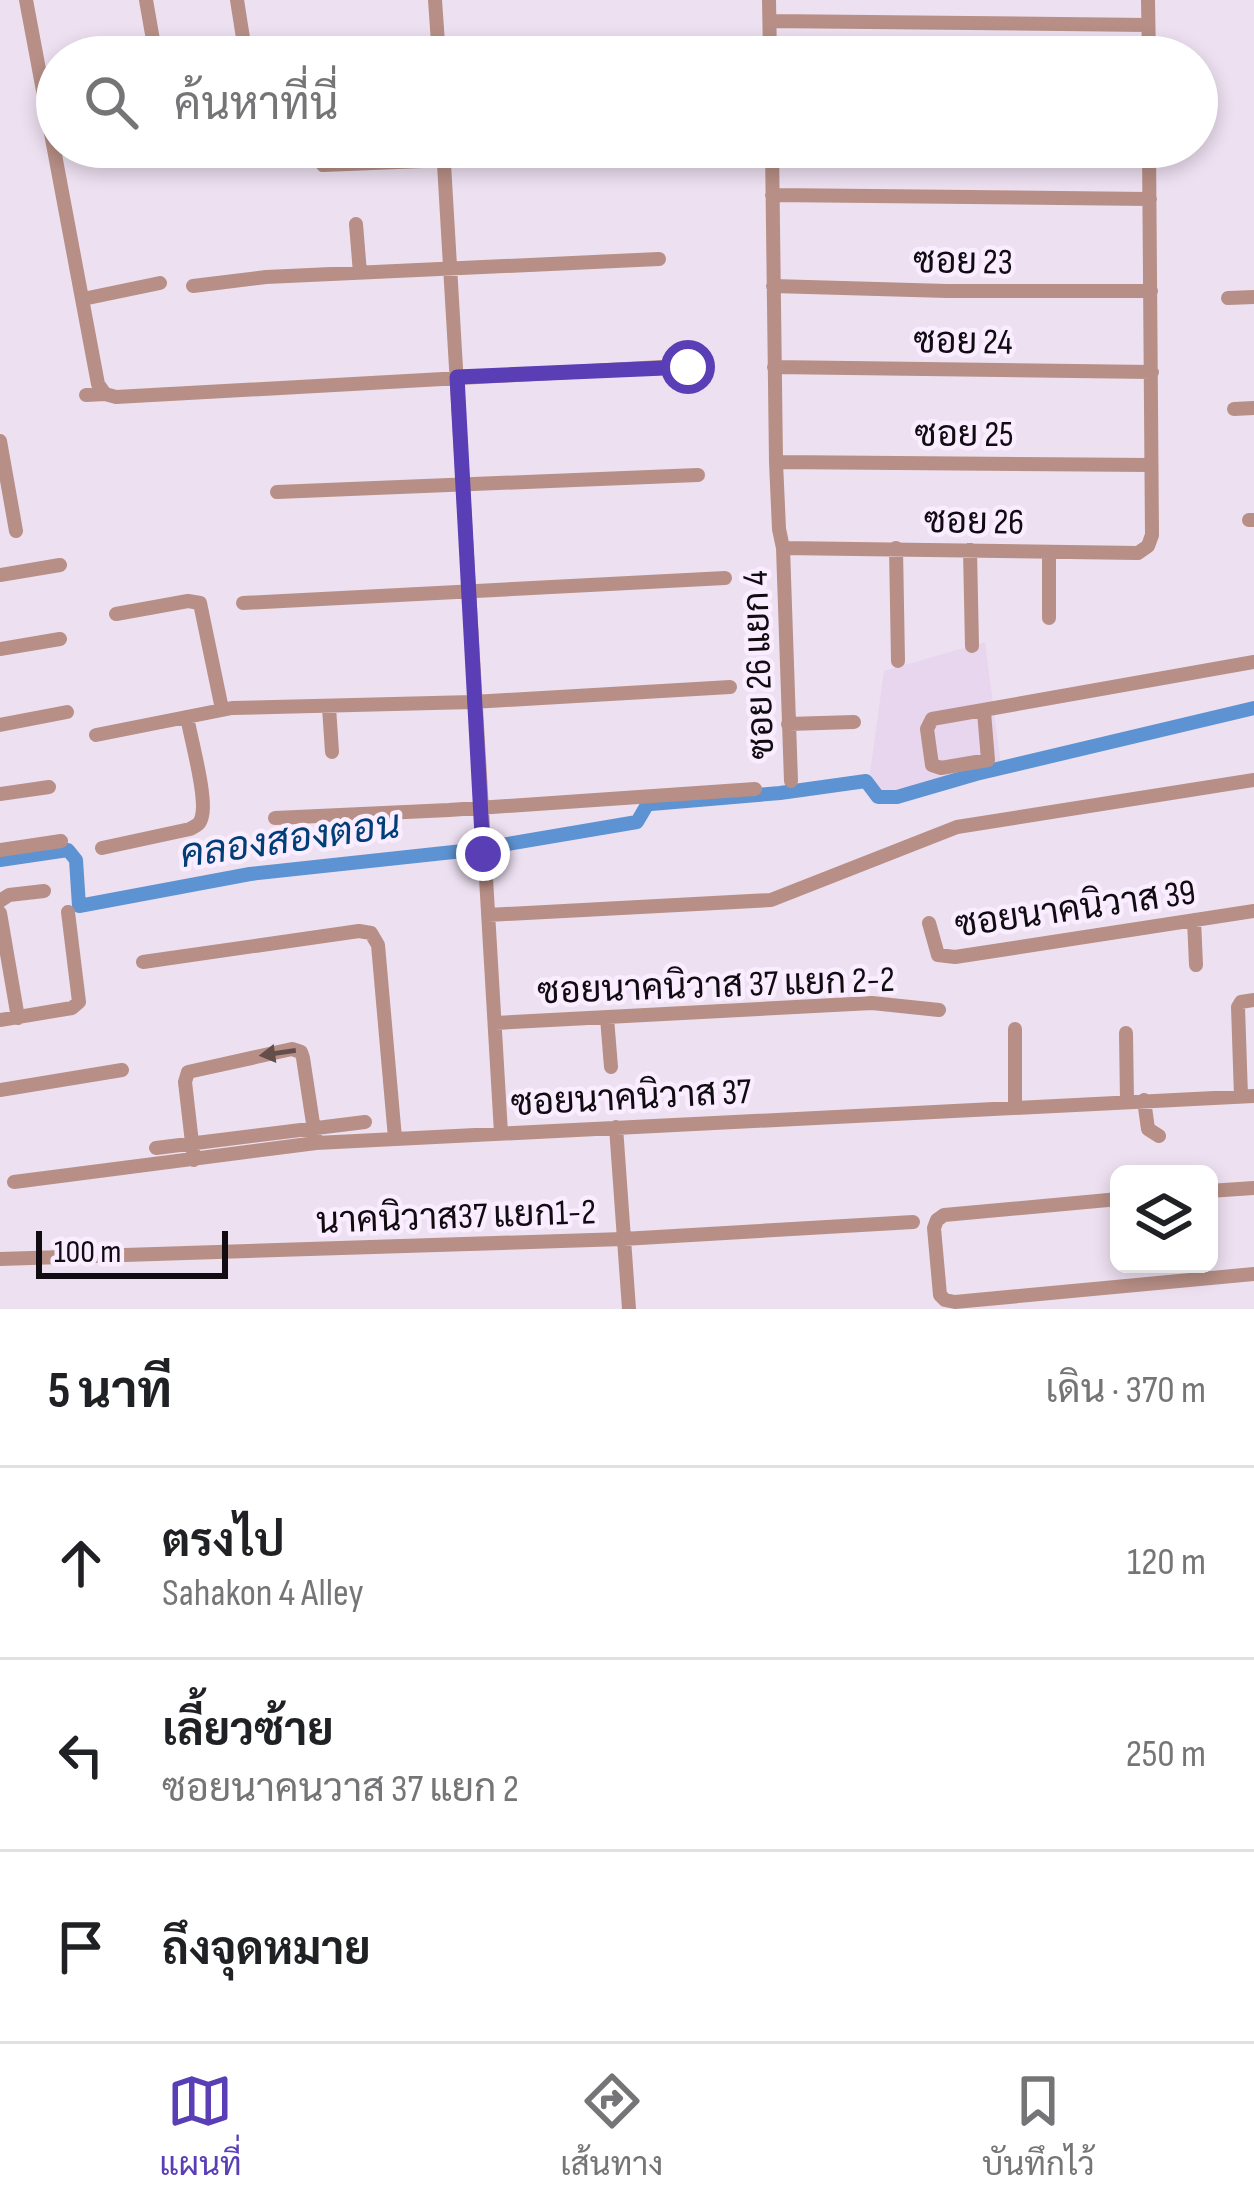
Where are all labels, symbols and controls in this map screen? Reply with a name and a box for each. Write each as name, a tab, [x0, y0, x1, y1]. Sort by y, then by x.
search box	[36, 36, 1218, 168]
icon: search	[78, 69, 144, 135]
text: ค้นหาที่นี่	[174, 78, 338, 133]
street label: ซอย 23	[913, 240, 1013, 285]
street label: ซอย 24	[913, 320, 1013, 365]
route start	[661, 340, 715, 394]
street label: ซอย 25	[915, 414, 1013, 457]
street label: ซอย 26	[923, 500, 1024, 545]
street label: ซอย 26 แยก 4	[735, 570, 784, 760]
water label: คลองสองตอน	[177, 802, 403, 879]
route end	[456, 827, 510, 881]
street label: ซอยนาคนิวาส 39	[952, 871, 1198, 948]
street label: ซอยนาคนิวาส 37 แยก 2-2	[537, 959, 895, 1014]
one-way arrow	[258, 1044, 296, 1063]
street label: ซอยนาคนิวาส 37	[510, 1071, 753, 1126]
map controls	[1110, 1165, 1218, 1273]
button: layers	[1110, 1165, 1218, 1273]
street label: นาคนิวาส37 แยก1-2	[315, 1191, 597, 1244]
scale bar	[36, 1225, 228, 1278]
text: 100 m	[54, 1232, 121, 1272]
text: 5 นาที	[48, 1361, 172, 1422]
text: เดิน · 370 m	[1045, 1367, 1206, 1414]
text: ตรงไป	[162, 1515, 285, 1570]
icon: ahead	[48, 1530, 114, 1596]
text: 120 m	[1127, 1539, 1206, 1586]
text: Sahakon 4 Alley	[162, 1570, 363, 1617]
text: เลี้ยวซ้าย	[162, 1704, 334, 1759]
icon: left	[48, 1722, 114, 1788]
text: 250 m	[1126, 1731, 1206, 1778]
text: ซอยนาคนวาส 37 แยก 2	[162, 1766, 519, 1813]
icon: arrive	[48, 1914, 114, 1980]
text: ถึงจุดหมาย	[162, 1923, 371, 1978]
tab: แผนที่	[159, 2068, 242, 2185]
tab: เส้นทาง	[560, 2068, 663, 2185]
tab: บันทึกไว้	[982, 2068, 1095, 2185]

